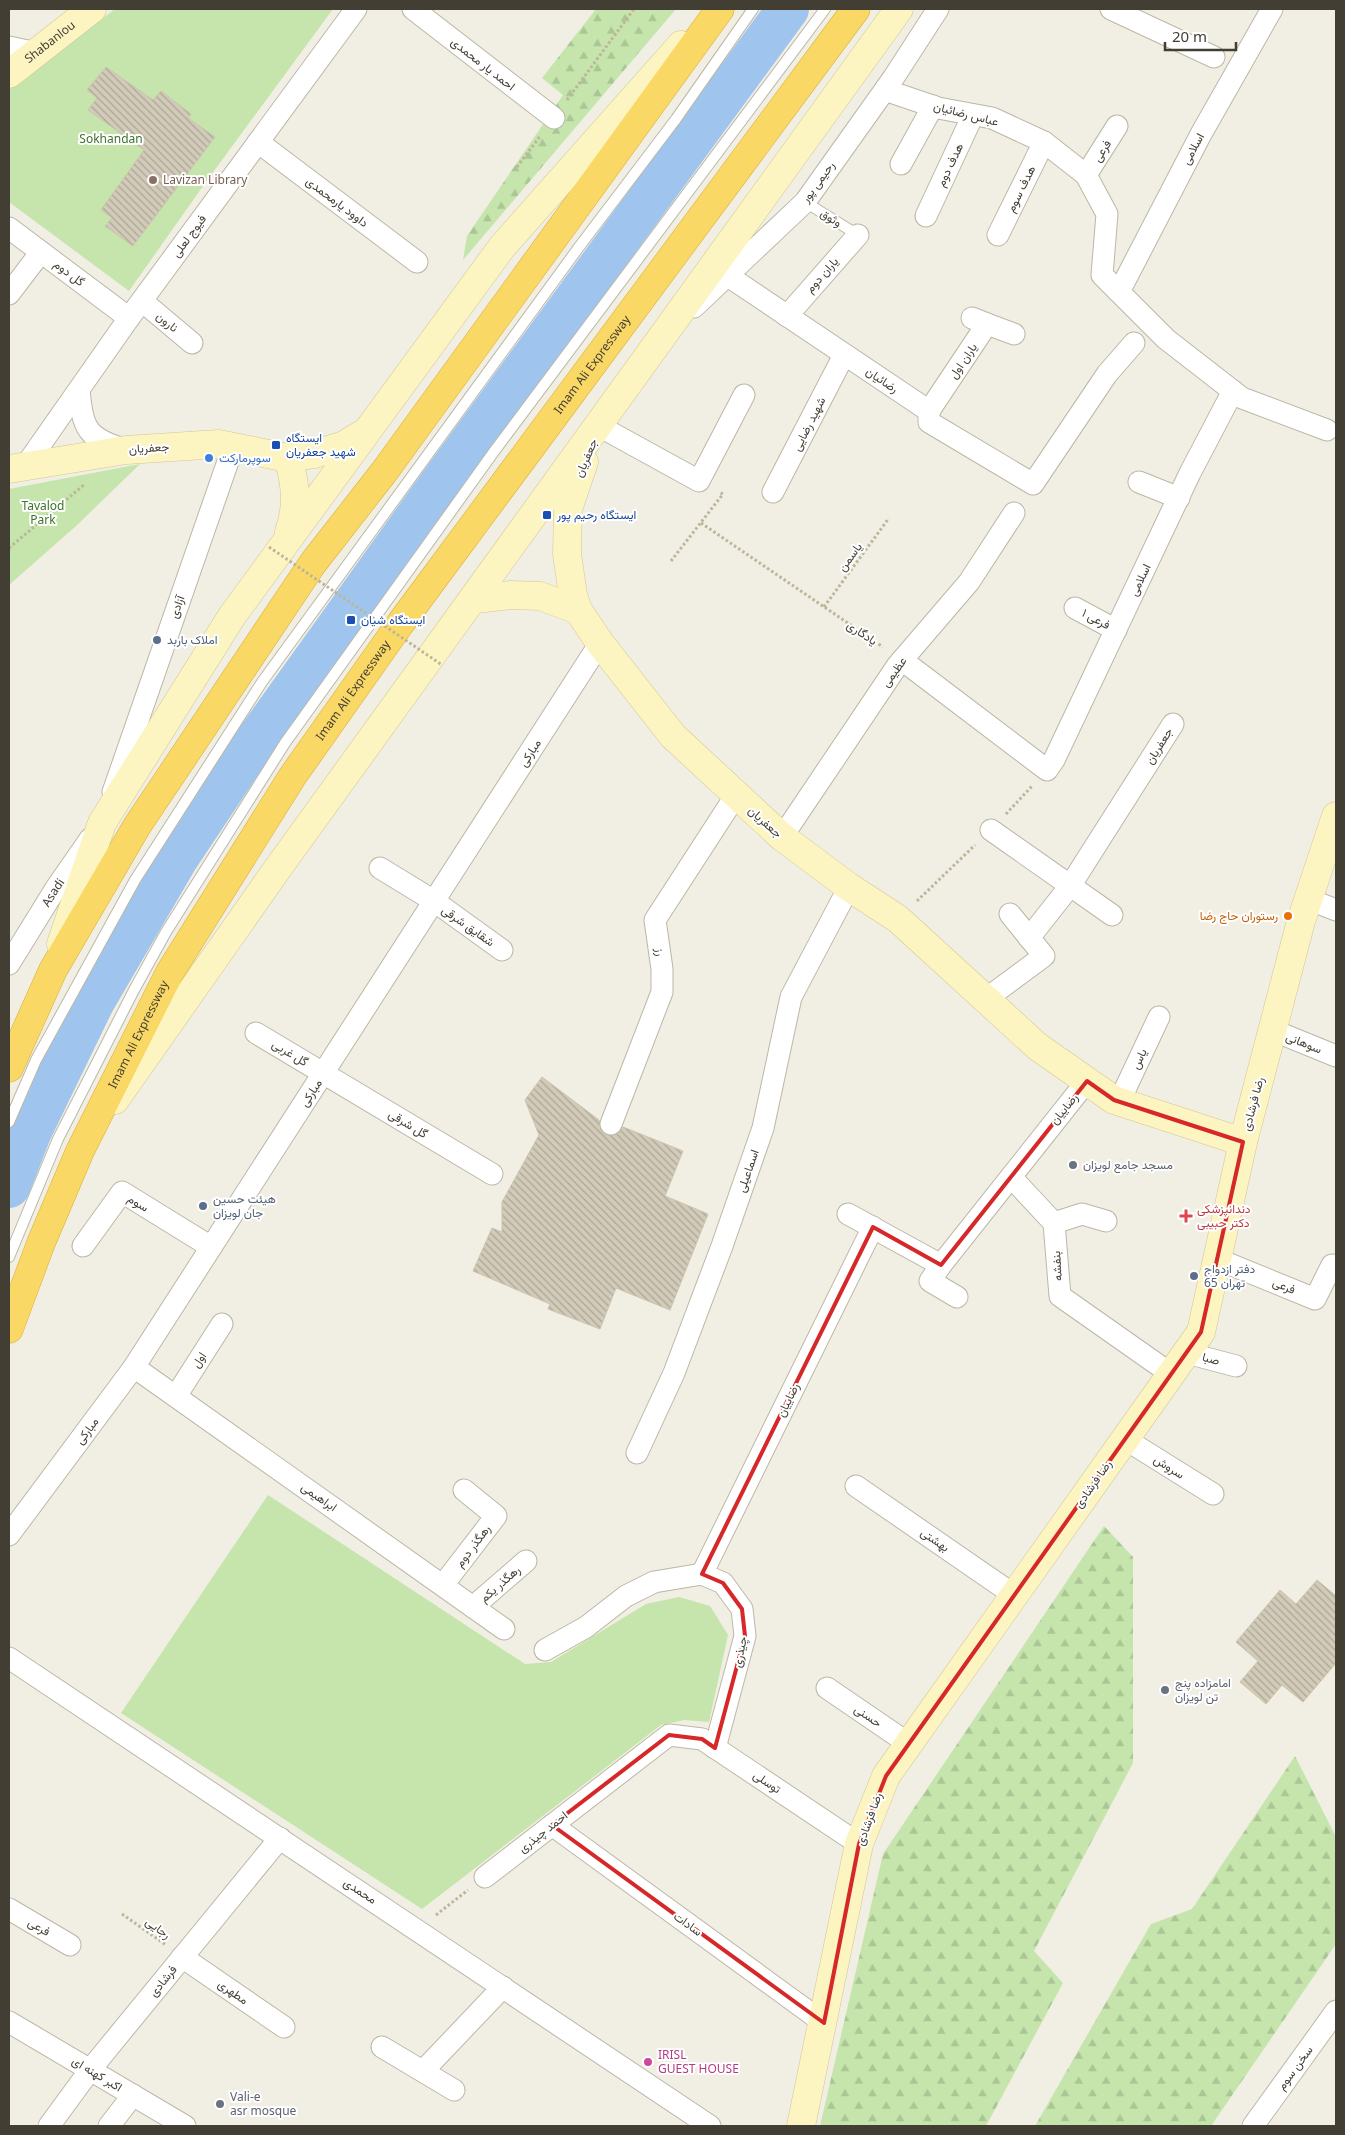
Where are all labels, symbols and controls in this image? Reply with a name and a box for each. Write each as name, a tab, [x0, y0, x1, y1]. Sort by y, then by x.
street label: Shabanlou	[21, 16, 79, 67]
scale bar	[1165, 20, 1236, 52]
text: 20 m	[1172, 26, 1207, 46]
street label: احمد یار محمدی	[447, 33, 519, 94]
street label: عباس رضائیان	[932, 97, 1000, 130]
park label: Sokhandan	[79, 130, 143, 147]
street label: اسلامی	[1177, 130, 1208, 168]
street label: فرعی	[1088, 136, 1115, 165]
street label: هدف دوم	[932, 140, 967, 189]
street label: رحیمی پور	[796, 158, 838, 207]
street label: هدف سوم	[1002, 163, 1039, 215]
place label: Lavizan Library	[163, 171, 248, 188]
street label: داوود یارمحمدی	[302, 172, 372, 231]
marker: Lavizan Library	[147, 174, 159, 186]
street label: وثوق	[817, 204, 845, 231]
street label: فیوج لعلی	[167, 211, 211, 261]
street label: یاران دوم	[801, 253, 842, 296]
street label: گل دوم	[50, 255, 88, 290]
street label: نارون	[153, 307, 182, 336]
street label: Imam Ali Expressway	[549, 311, 635, 417]
street label: یاران اول	[944, 339, 981, 382]
street label: رضائیان	[863, 363, 902, 397]
street label: شهید رضایی	[788, 394, 829, 454]
place label: ایستگاه شهید جعفریان	[286, 429, 356, 460]
street label: جعفریان	[570, 436, 601, 480]
street label: جعفریان	[128, 438, 170, 457]
marker: ایستگاه شهید جعفریان	[270, 439, 282, 451]
place label: سوپرمارکت	[219, 449, 271, 466]
marker: سوپرمارکت	[203, 452, 215, 464]
park label: Tavalod Park	[21, 497, 65, 528]
place label: ایستگاه رحیم پور	[556, 506, 636, 523]
marker: ایستگاه رحیم پور	[541, 509, 553, 521]
street label: یاسمن	[833, 539, 866, 575]
street label: اسلامی	[1124, 561, 1155, 599]
street label: آزادی	[165, 592, 189, 621]
street label: فرعی ۱	[1079, 604, 1113, 633]
place label: ایستگاه شیان	[361, 611, 425, 628]
marker: ایستگاه شیان	[345, 614, 357, 626]
street label: یادگاری	[844, 616, 881, 649]
place label: املاک باربد	[167, 631, 217, 648]
marker: املاک باربد	[151, 634, 163, 646]
street label: Imam Ali Expressway	[311, 636, 394, 744]
street label: عظیمی	[877, 653, 910, 690]
street label: جعفریان	[1141, 724, 1177, 767]
street label: مبارکی	[514, 736, 545, 770]
street label: جعفریان	[745, 802, 786, 842]
street label: Asadi	[37, 875, 68, 910]
street label: شقایق شرقی	[438, 901, 498, 950]
place label: رستوران حاج رضا	[1200, 907, 1278, 925]
marker: رستوران حاج رضا	[1282, 910, 1294, 922]
street label: رز	[651, 946, 669, 957]
street label: Imam Ali Expressway	[104, 977, 173, 1091]
street label: سوهانی	[1284, 1028, 1325, 1057]
street label: گل غربی	[269, 1035, 312, 1070]
street label: یاس	[1126, 1045, 1151, 1072]
street label: رضا فرشادی	[1237, 1075, 1268, 1133]
street label: مبارکی	[295, 1076, 326, 1110]
street label: رضاییان	[1046, 1089, 1082, 1128]
street label: گل شرقی	[385, 1105, 431, 1142]
street label: اسماعیلی	[732, 1147, 763, 1195]
place label: مسجد جامع لویزان	[1083, 1156, 1173, 1174]
marker: مسجد جامع لویزان	[1067, 1159, 1079, 1171]
street label: سوم	[124, 1190, 152, 1216]
place label: هیئت حسین جان لویزان	[213, 1190, 276, 1221]
marker: هیئت حسین جان لویزان	[197, 1200, 209, 1212]
place label: دندانپزشکی دکتر حبیبی	[1197, 1200, 1251, 1231]
marker: دندانپزشکی دکتر حبیبی	[1179, 1209, 1193, 1223]
street label: بنفشه	[1047, 1251, 1066, 1282]
place label: دفتر ازدواج 65 تهران	[1204, 1260, 1255, 1291]
marker: دفتر ازدواج 65 تهران	[1188, 1270, 1200, 1282]
street label: فرعی	[1270, 1273, 1298, 1298]
street label: اول	[187, 1348, 210, 1371]
street label: صبا	[1201, 1348, 1222, 1369]
street label: رضاییان	[772, 1380, 803, 1420]
street label: مبارکی	[71, 1414, 102, 1448]
street label: سروش	[1151, 1451, 1188, 1483]
street label: رضا فرشادی	[1070, 1456, 1115, 1511]
street label: ابراهیمی	[298, 1478, 341, 1515]
street label: رهگذر دوم	[451, 1521, 494, 1571]
street label: بهشتی	[917, 1524, 953, 1556]
street label: رهگذر یکم	[476, 1561, 524, 1606]
street label: چیذری	[728, 1635, 751, 1669]
place label: امامزاده پنج تن لویزان	[1175, 1674, 1231, 1705]
marker: امامزاده پنج تن لویزان	[1159, 1684, 1171, 1696]
street label: حسنی	[851, 1700, 885, 1731]
street label: توسلی	[750, 1766, 785, 1797]
street label: رضا فرشادی	[851, 1790, 886, 1848]
street label: احمد چیذری	[514, 1807, 571, 1856]
street label: محمدی	[340, 1874, 380, 1908]
street label: سادات	[671, 1907, 706, 1940]
street label: فرعی	[25, 1913, 54, 1940]
street label: رجایی	[142, 1913, 174, 1943]
street label: فرشادی	[145, 1961, 181, 2000]
street label: مطهری	[215, 1975, 252, 2008]
street label: سخن سوم	[1273, 2042, 1317, 2093]
place label: IRISL GUEST HOUSE	[658, 2046, 739, 2077]
street label: اکبر کهنه ای	[69, 2052, 126, 2095]
marker: IRISL GUEST HOUSE	[642, 2056, 654, 2068]
place label: Vali-e asr mosque	[230, 2088, 297, 2119]
marker: Vali-e asr mosque	[214, 2098, 226, 2110]

